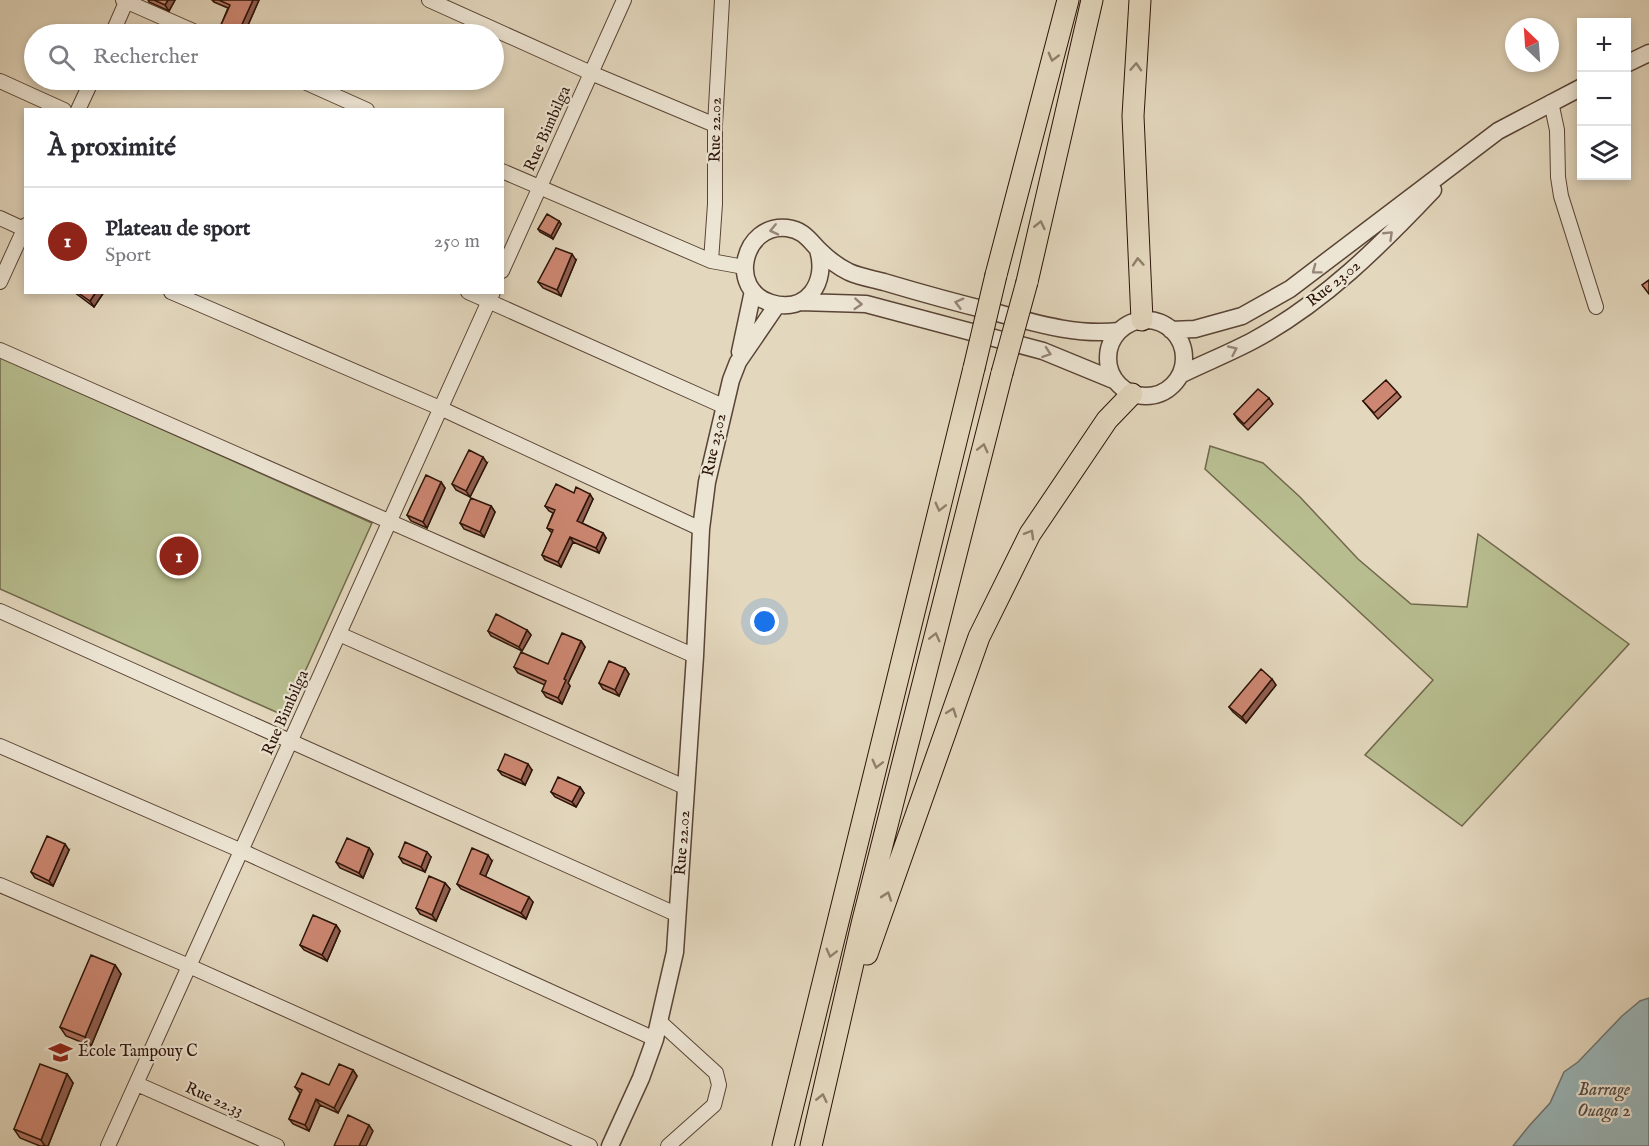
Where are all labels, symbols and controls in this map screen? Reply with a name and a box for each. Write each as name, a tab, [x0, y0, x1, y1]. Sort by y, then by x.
north arrow	[1505, 18, 1559, 72]
map controls	[1577, 18, 1631, 180]
button: +	[1577, 18, 1631, 72]
search box	[24, 24, 504, 90]
icon: search	[45, 41, 78, 74]
text: Rechercher	[93, 43, 198, 71]
one-way arrow	[1048, 51, 1060, 61]
one-way arrow	[1129, 63, 1142, 72]
button: −	[1577, 72, 1631, 126]
street label: Rue Bimbilga	[520, 83, 576, 175]
street label: Rue 22.02	[705, 97, 727, 163]
button: layers	[1577, 126, 1631, 180]
text: À proximité	[48, 131, 176, 164]
text: Plateau de sport	[105, 215, 250, 243]
one-way arrow	[1033, 220, 1046, 230]
one-way arrow	[770, 223, 780, 236]
text: 1	[64, 229, 71, 254]
text: 250 m	[434, 229, 480, 254]
one-way arrow	[1381, 232, 1392, 243]
text: Sport	[105, 243, 151, 268]
street label: Rue 23.02	[1303, 256, 1365, 312]
one-way arrow	[1132, 257, 1145, 266]
one-way arrow	[1312, 263, 1323, 274]
one-way arrow	[854, 298, 863, 311]
one-way arrow	[954, 298, 965, 310]
one-way arrow	[1041, 345, 1052, 358]
one-way arrow	[1226, 346, 1237, 358]
street label: Rue 23.02	[699, 412, 731, 478]
one-way arrow	[975, 443, 988, 453]
one-way arrow	[935, 501, 948, 511]
one-way arrow	[1023, 530, 1035, 540]
pin: 1	[160, 534, 198, 578]
your location	[750, 607, 779, 636]
one-way arrow	[927, 632, 940, 642]
street label: Rue Bimbilga	[258, 667, 314, 759]
one-way arrow	[945, 708, 958, 718]
one-way arrow	[872, 759, 885, 769]
street label: Rue 22.02	[671, 810, 695, 876]
one-way arrow	[879, 891, 892, 902]
one-way arrow	[825, 948, 838, 958]
school or university icon: École Tampouy C	[47, 1039, 73, 1065]
place label: École Tampouy C	[78, 1040, 198, 1062]
street label: Rue 22.33	[182, 1078, 246, 1122]
water label: Barrage Ouaga 2	[1577, 1079, 1631, 1123]
one-way arrow	[814, 1093, 827, 1103]

